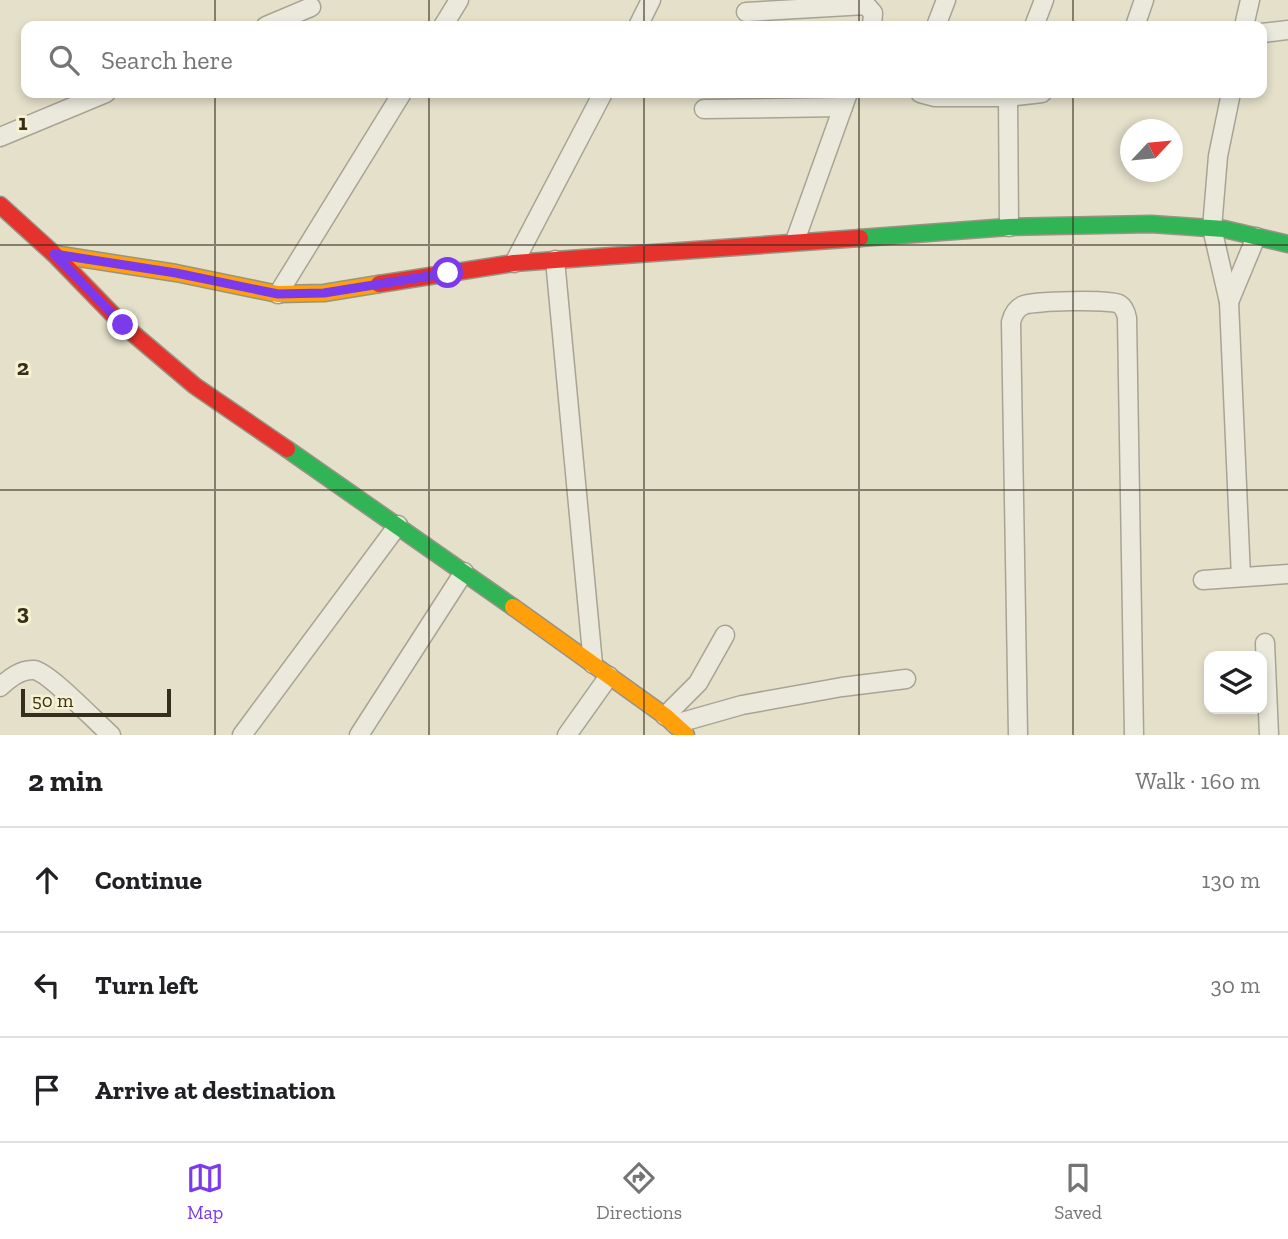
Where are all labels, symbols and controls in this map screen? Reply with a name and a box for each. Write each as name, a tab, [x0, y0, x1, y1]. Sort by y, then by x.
search box	[21, 21, 1267, 98]
icon: search	[45, 41, 83, 79]
text: Search here	[101, 44, 233, 76]
text: 1	[18, 108, 28, 136]
north arrow	[1120, 119, 1183, 182]
route start	[432, 257, 463, 288]
route end	[107, 309, 138, 340]
text: 2	[17, 353, 29, 381]
text: 3	[17, 598, 29, 626]
map controls	[1204, 651, 1267, 714]
button: layers	[1204, 651, 1267, 714]
scale bar	[21, 686, 172, 718]
text: 50 m	[32, 689, 73, 712]
text: 2 min	[28, 763, 103, 799]
text: Walk · 160 m	[1135, 767, 1260, 795]
icon: ahead	[28, 861, 66, 899]
text: Continue	[95, 864, 202, 896]
text: 130 m	[1202, 866, 1260, 894]
icon: left	[28, 966, 66, 1004]
text: Turn left	[95, 969, 198, 1001]
text: 30 m	[1210, 971, 1260, 999]
icon: arrive	[28, 1071, 66, 1109]
text: Arrive at destination	[95, 1074, 335, 1106]
tab: Map	[186, 1159, 224, 1224]
tab: Directions	[596, 1159, 682, 1224]
tab: Saved	[1054, 1159, 1102, 1224]

